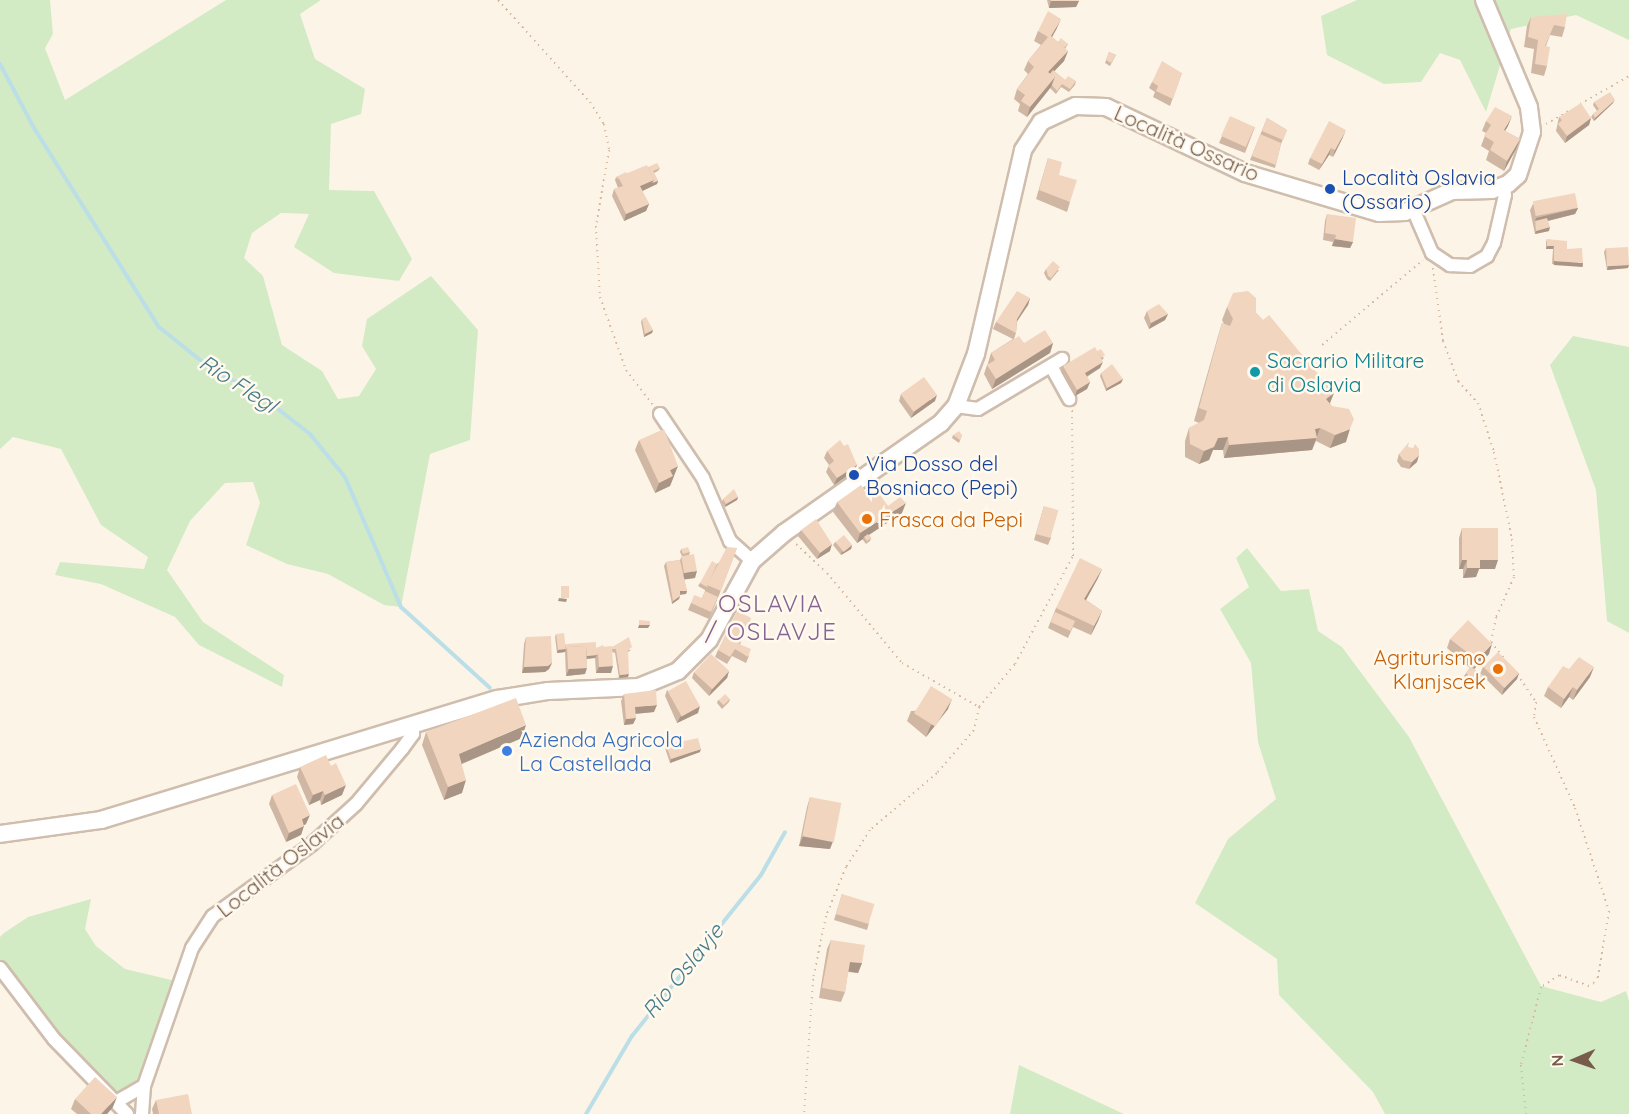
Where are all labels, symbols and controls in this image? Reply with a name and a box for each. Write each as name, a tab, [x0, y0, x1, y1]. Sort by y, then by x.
street label: Località Ossario	[1110, 100, 1264, 186]
place label: Località Oslavia (Ossario)	[1342, 164, 1496, 214]
marker: Località Oslavia (Ossario)	[1323, 182, 1337, 196]
place label: Sacrario Militare di Oslavia	[1267, 347, 1424, 397]
water label: Rio Flegl	[194, 349, 282, 419]
marker: Sacrario Militare di Oslavia	[1248, 365, 1262, 379]
place label: Via Dosso del Bosniaco (Pepi)	[866, 450, 1018, 500]
marker: Via Dosso del Bosniaco (Pepi)	[847, 468, 861, 482]
place label: Frasca da Pepi	[879, 506, 1023, 532]
marker: Frasca da Pepi	[860, 512, 874, 526]
district label: OSLAVIA / OSLAVJE	[705, 590, 837, 646]
place label: Agriturismo Klanjscek	[1373, 644, 1486, 694]
marker: Agriturismo Klanjscek	[1491, 662, 1505, 676]
place label: Azienda Agricola La Castellada	[519, 726, 683, 776]
marker: Azienda Agricola La Castellada	[500, 744, 514, 758]
street label: Località Oslavia	[212, 808, 348, 922]
water label: Rio Oslavje	[637, 918, 729, 1024]
north arrow	[1545, 1030, 1605, 1090]
text: N	[1547, 1054, 1567, 1067]

